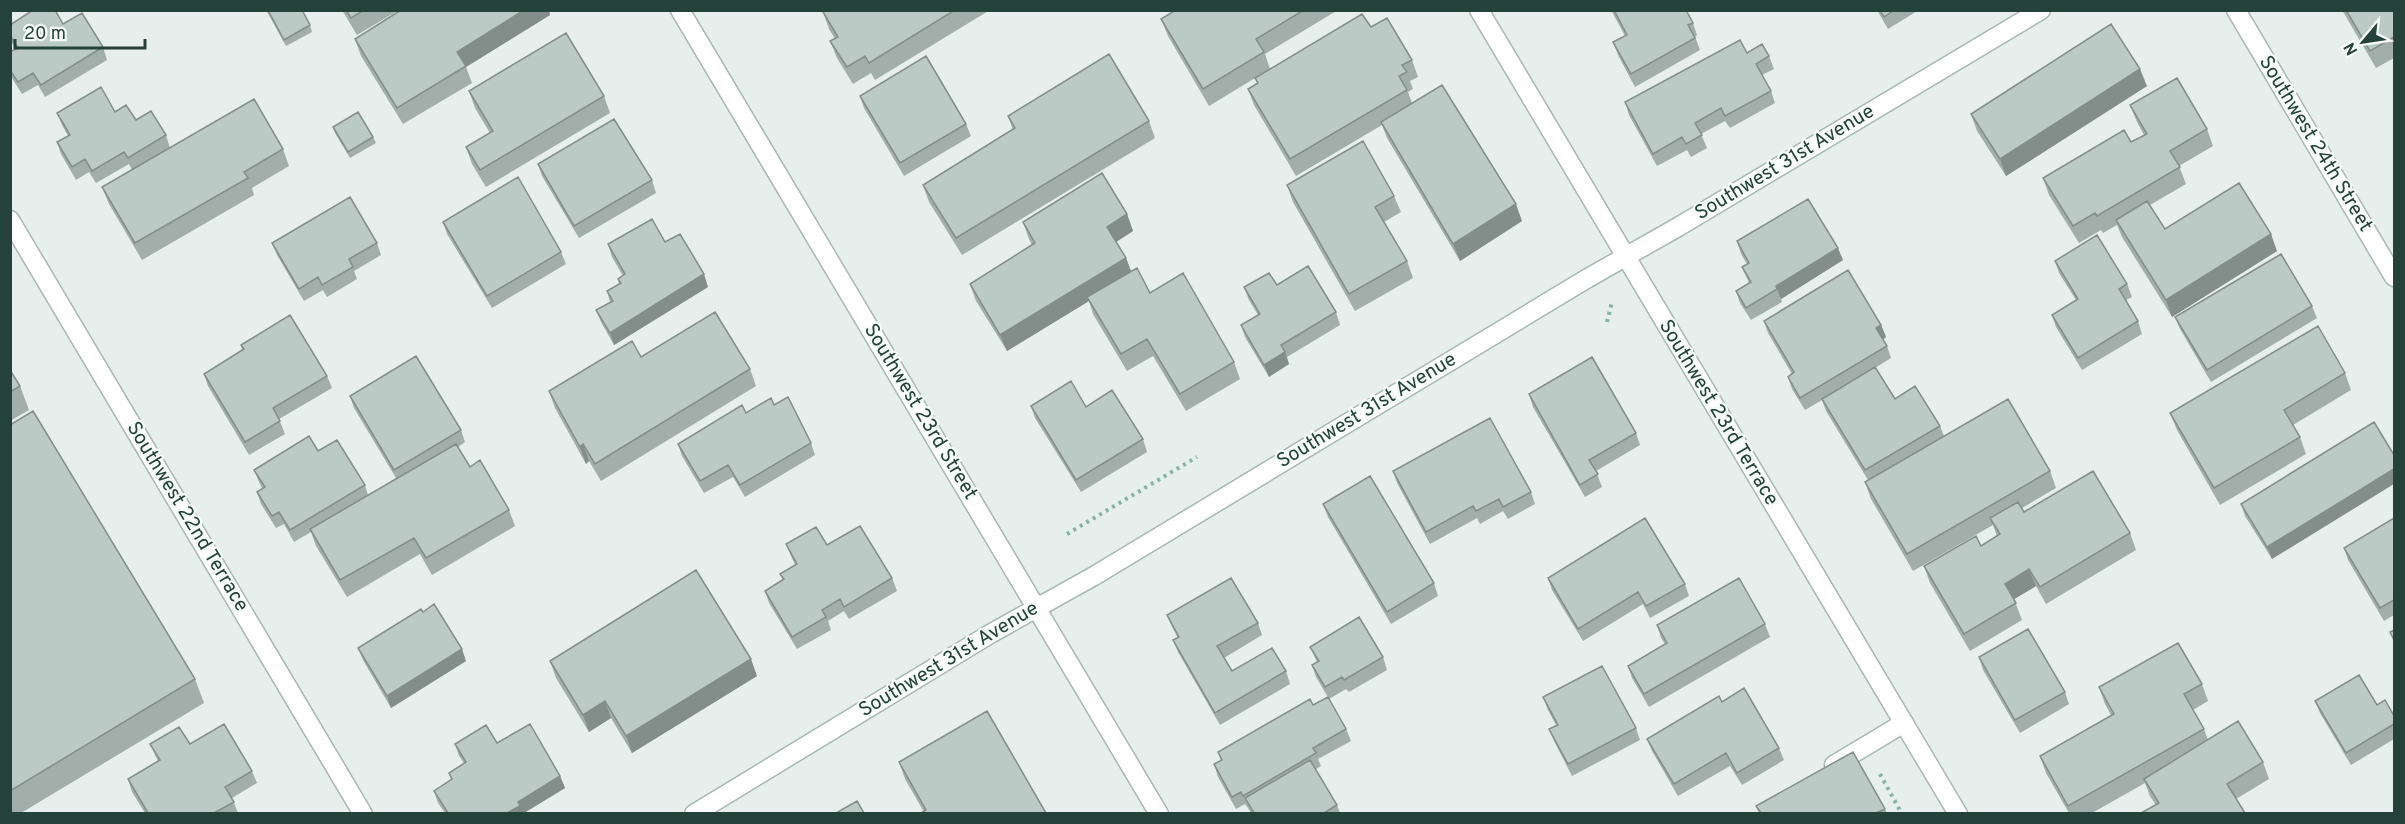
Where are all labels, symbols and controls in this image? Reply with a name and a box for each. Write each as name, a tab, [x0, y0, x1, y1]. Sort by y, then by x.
scale bar	[15, 12, 146, 50]
north arrow	[2333, 12, 2393, 72]
text: 20 m	[24, 23, 66, 46]
text: N	[2340, 38, 2363, 58]
street label: Southwest 24th Street	[2252, 51, 2378, 237]
street label: Southwest 31st Avenue	[1690, 99, 1880, 227]
street label: Southwest 23rd Terrace	[1652, 315, 1784, 511]
street label: Southwest 23rd Street	[857, 319, 983, 505]
street label: Southwest 31st Avenue	[1272, 347, 1462, 475]
street label: Southwest 22nd Terrace	[120, 417, 254, 617]
street label: Southwest 31st Avenue	[854, 596, 1044, 724]

